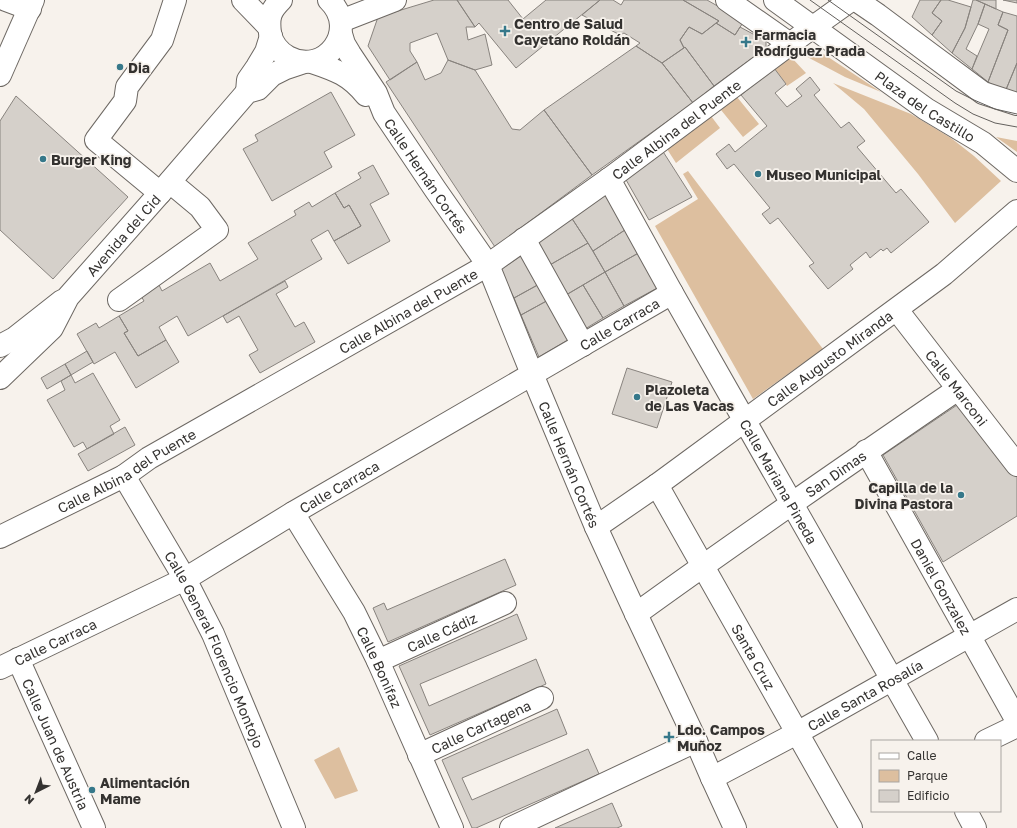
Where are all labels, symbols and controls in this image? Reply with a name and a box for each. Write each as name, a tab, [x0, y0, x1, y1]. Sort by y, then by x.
place label: Centro de Salud Cayetano Roldán	[514, 15, 630, 48]
marker: Centro de Salud Cayetano Roldán	[499, 25, 511, 37]
place label: Farmacia Rodríguez Prada	[754, 26, 865, 59]
marker: Farmacia Rodríguez Prada	[741, 37, 751, 47]
place label: Dia	[128, 59, 150, 76]
marker: Dia	[115, 62, 125, 72]
street label: Plaza del Castillo	[872, 67, 978, 145]
street label: Calle Albina del Puente	[608, 75, 744, 183]
street label: Calle Hernán Cortés	[381, 115, 472, 236]
place label: Burger King	[51, 151, 131, 168]
marker: Burger King	[38, 154, 48, 164]
place label: Museo Municipal	[766, 166, 882, 183]
marker: Museo Municipal	[753, 169, 763, 179]
street label: Avenida del Cid	[82, 191, 164, 279]
street label: Calle Albina del Puente	[336, 264, 480, 357]
street label: Calle Carraca	[576, 294, 662, 354]
street label: Calle Augusto Miranda	[763, 306, 896, 410]
street label: Calle Marconi	[922, 346, 992, 429]
place label: Plazoleta de Las Vacas	[645, 381, 734, 414]
marker: Plazoleta de Las Vacas	[632, 392, 642, 402]
street label: Calle Hernán Cortés	[536, 398, 604, 530]
street label: Calle Mariana Pineda	[737, 416, 822, 547]
street label: Calle Albina del Puente	[54, 425, 199, 516]
street label: San Dimas	[802, 446, 869, 500]
street label: Calle Carraca	[296, 456, 382, 516]
place label: Capilla de la Divina Pastora	[854, 479, 953, 512]
marker: Capilla de la Divina Pastora	[956, 490, 966, 500]
street label: Daniel Gonzalez	[908, 535, 975, 637]
street label: Calle General Florencio Montojo	[162, 548, 268, 750]
street label: Calle Cádiz	[404, 609, 479, 655]
street label: Calle Carraca	[11, 614, 99, 669]
street label: Santa Cruz	[729, 621, 779, 692]
street label: Calle Bonifaz	[354, 623, 406, 710]
street label: Calle Santa Rosalía	[804, 656, 925, 734]
street label: Calle Juan de Austria	[19, 675, 93, 812]
street label: Calle Cartagena	[428, 696, 533, 757]
place label: Ldo. Campos Muñoz	[677, 721, 765, 754]
marker: Ldo. Campos Muñoz	[664, 732, 674, 742]
legend	[871, 740, 1001, 812]
text: Calle	[907, 748, 937, 763]
text: Parque	[907, 768, 948, 783]
north arrow	[16, 772, 56, 812]
place label: Alimentación Mame	[100, 774, 190, 807]
marker: Alimentación Mame	[87, 785, 97, 795]
text: Edificio	[907, 788, 949, 803]
text: N	[22, 792, 36, 807]

